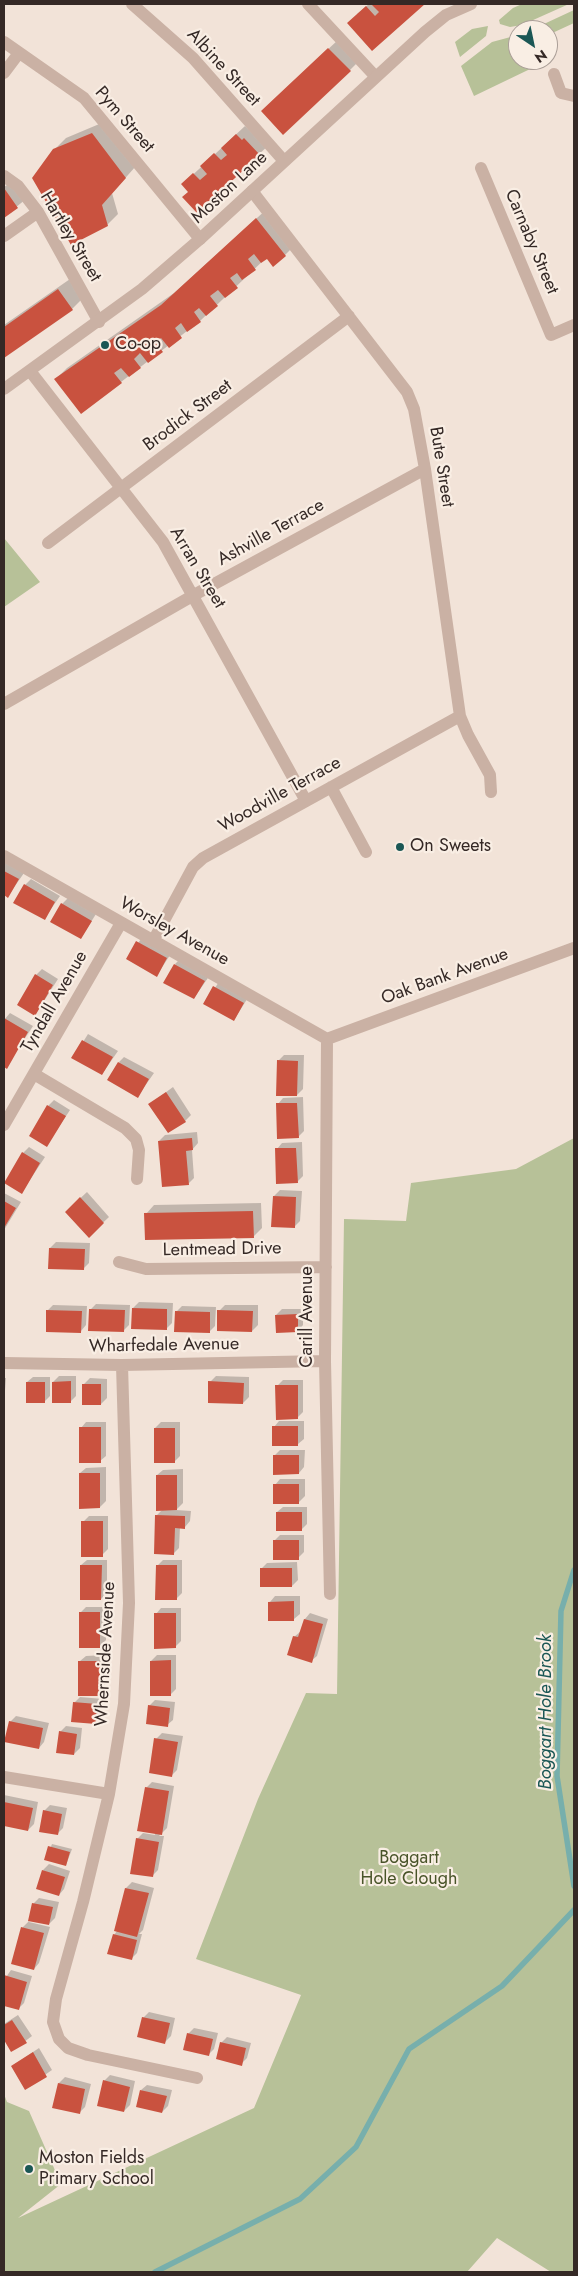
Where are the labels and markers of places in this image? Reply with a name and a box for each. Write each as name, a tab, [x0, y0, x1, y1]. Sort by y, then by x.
place label: Co-op	[115, 334, 161, 356]
marker: Co-op	[99, 339, 111, 351]
place label: On Sweets	[410, 836, 491, 858]
marker: On Sweets	[394, 841, 406, 853]
place label: Moston Fields Primary School	[39, 2148, 154, 2190]
marker: Moston Fields Primary School	[23, 2163, 35, 2175]

